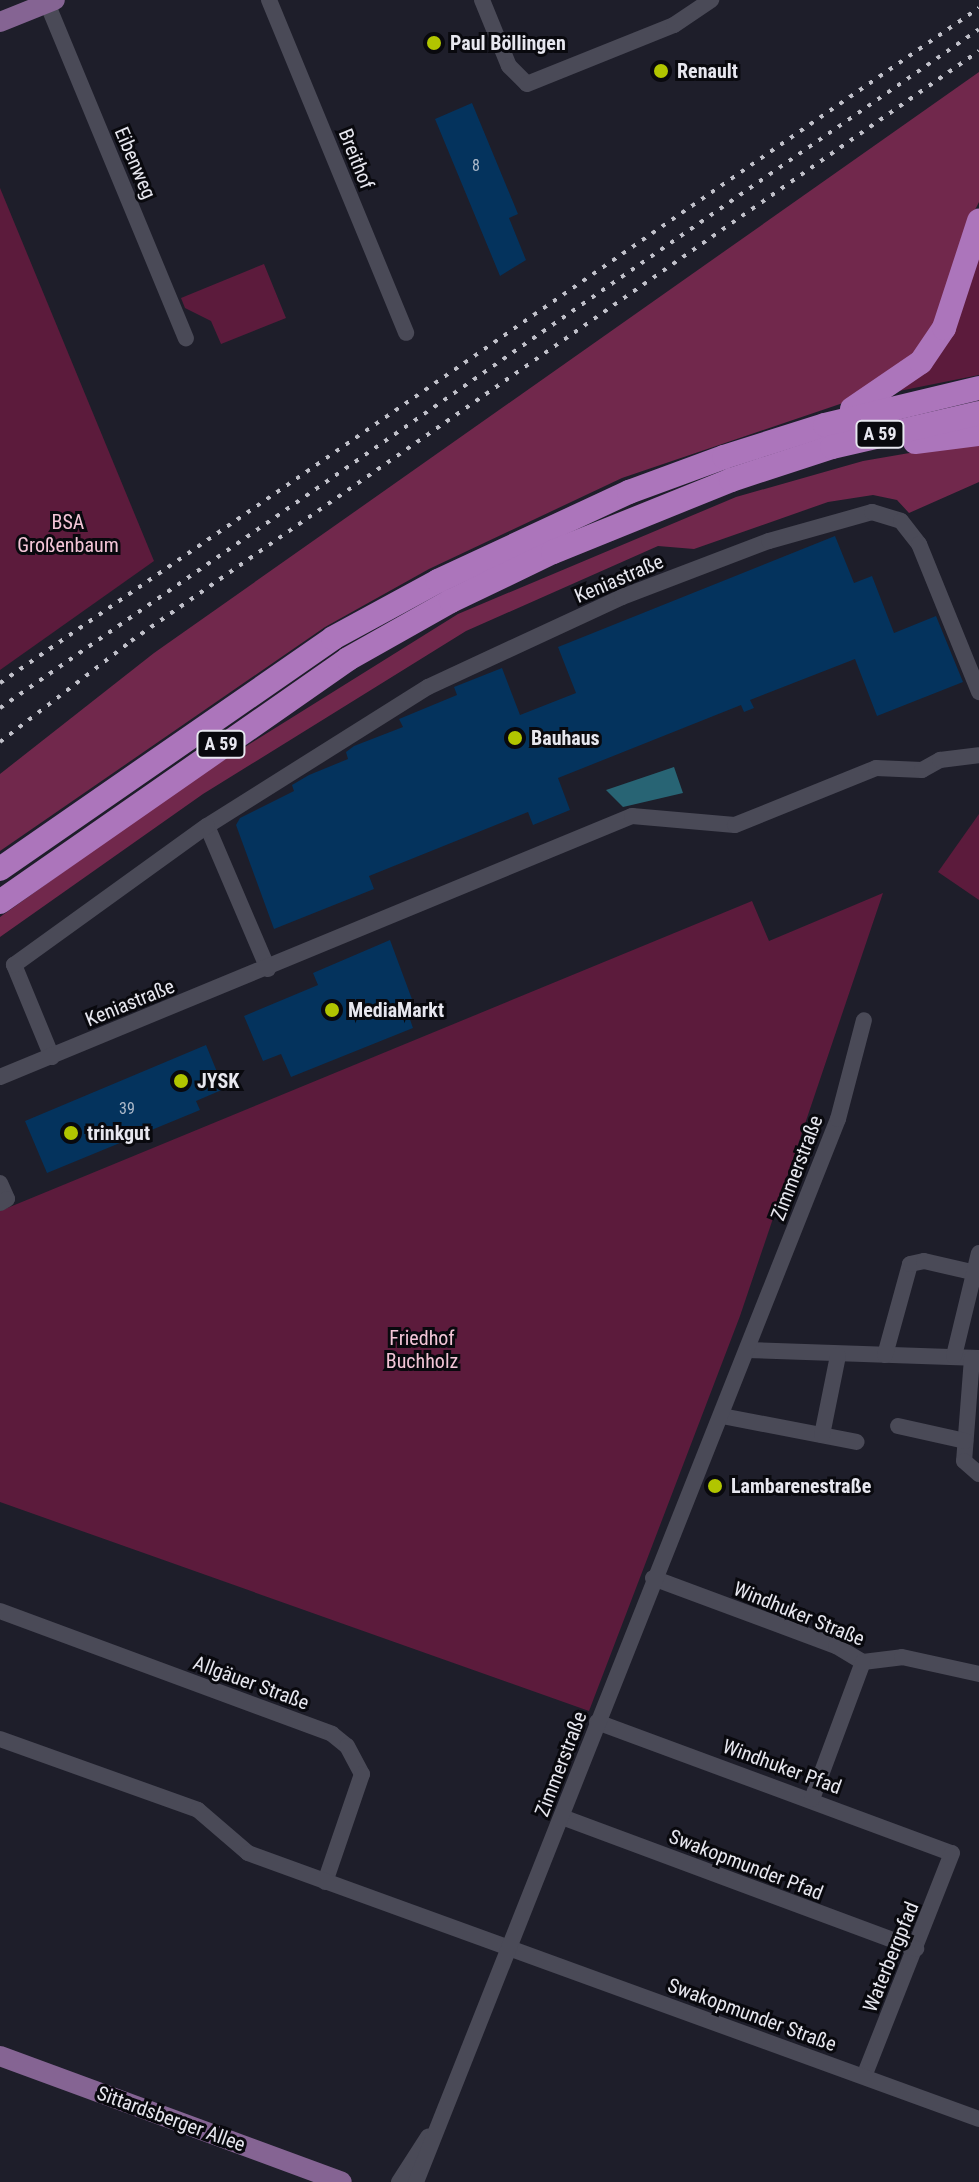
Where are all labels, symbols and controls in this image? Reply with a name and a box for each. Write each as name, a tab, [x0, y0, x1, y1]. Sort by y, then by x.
place label: Paul Böllingen	[450, 31, 566, 55]
marker: Paul Böllingen	[425, 34, 443, 52]
place label: Renault	[677, 59, 738, 83]
marker: Renault	[652, 62, 670, 80]
street label: Eibenweg	[109, 123, 161, 203]
street label: Breithof	[333, 125, 379, 193]
house number: 8	[472, 156, 480, 176]
road number: A 59	[854, 420, 906, 448]
park label: BSA Großenbaum	[17, 510, 119, 557]
street label: Keniastraße	[571, 550, 667, 608]
place label: Bauhaus	[531, 726, 600, 750]
marker: Bauhaus	[506, 729, 524, 747]
road number: A 59	[195, 730, 247, 758]
street label: Keniastraße	[82, 974, 178, 1032]
place label: MediaMarkt	[348, 998, 444, 1022]
marker: MediaMarkt	[323, 1001, 341, 1019]
place label: JYSK	[197, 1069, 239, 1093]
marker: JYSK	[172, 1072, 190, 1090]
house number: 39	[119, 1099, 135, 1119]
street label: Zimmerstraße	[766, 1112, 828, 1224]
place label: trinkgut	[87, 1121, 150, 1145]
marker: trinkgut	[62, 1124, 80, 1142]
park label: Friedhof Buchholz	[386, 1326, 458, 1373]
place label: Lambarenestraße	[731, 1474, 871, 1498]
marker: Lambarenestraße	[706, 1477, 724, 1495]
street label: Windhuker Straße	[730, 1577, 868, 1651]
street label: Allgäuer Straße	[190, 1651, 312, 1715]
street label: Zimmerstraße	[530, 1708, 592, 1820]
street label: Windhuker Pfad	[719, 1734, 845, 1800]
street label: Swakopmunder Pfad	[666, 1825, 826, 1905]
street label: Waterbergpfad	[858, 1898, 924, 2016]
street label: Swakopmunder Straße	[664, 1973, 840, 2057]
street label: Sittardsberger Allee	[94, 2081, 248, 2157]

